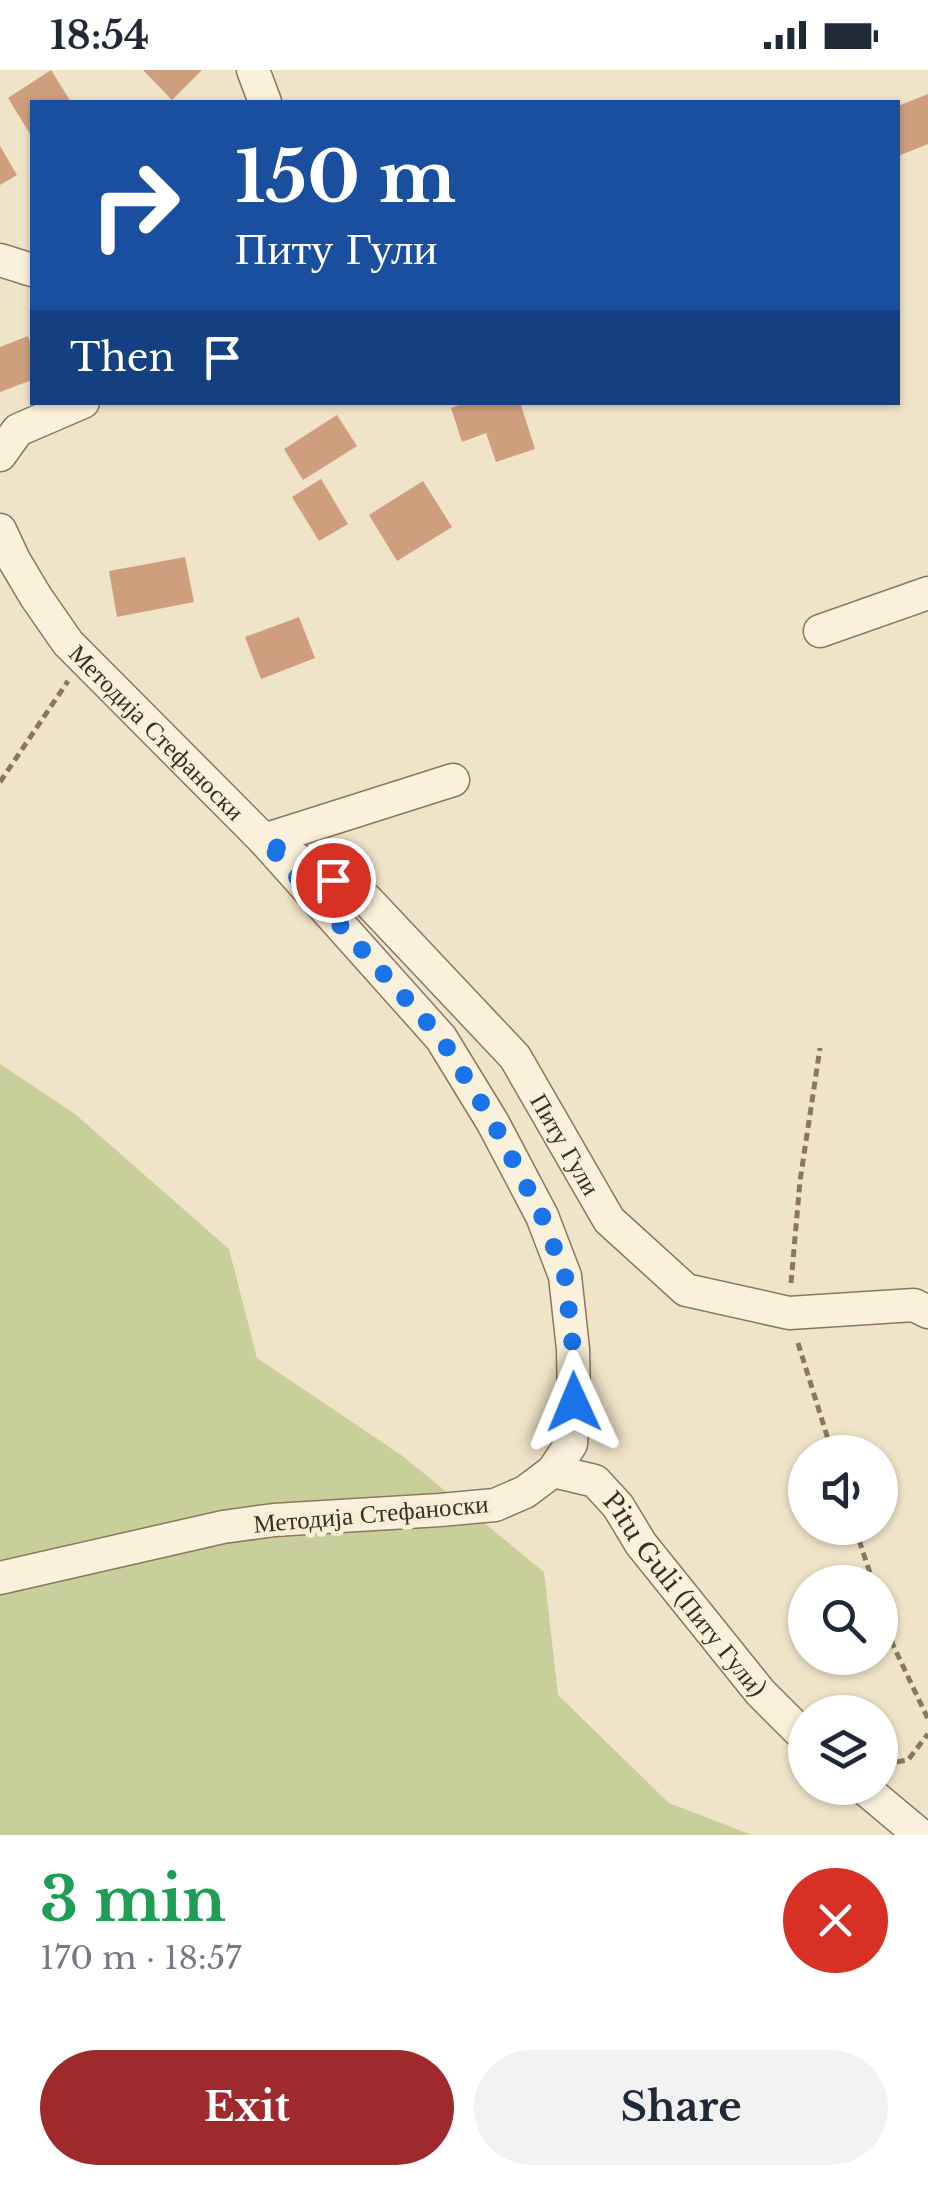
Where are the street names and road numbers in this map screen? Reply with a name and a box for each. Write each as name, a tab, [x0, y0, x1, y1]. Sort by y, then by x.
street label: Методија Стефаноски	[63, 638, 251, 827]
street label: Питу Гули	[524, 1088, 607, 1201]
street label: Pitu Guli (Питу Гули)	[597, 1485, 773, 1703]
street label: Методија Стефаноски	[252, 1488, 490, 1540]

